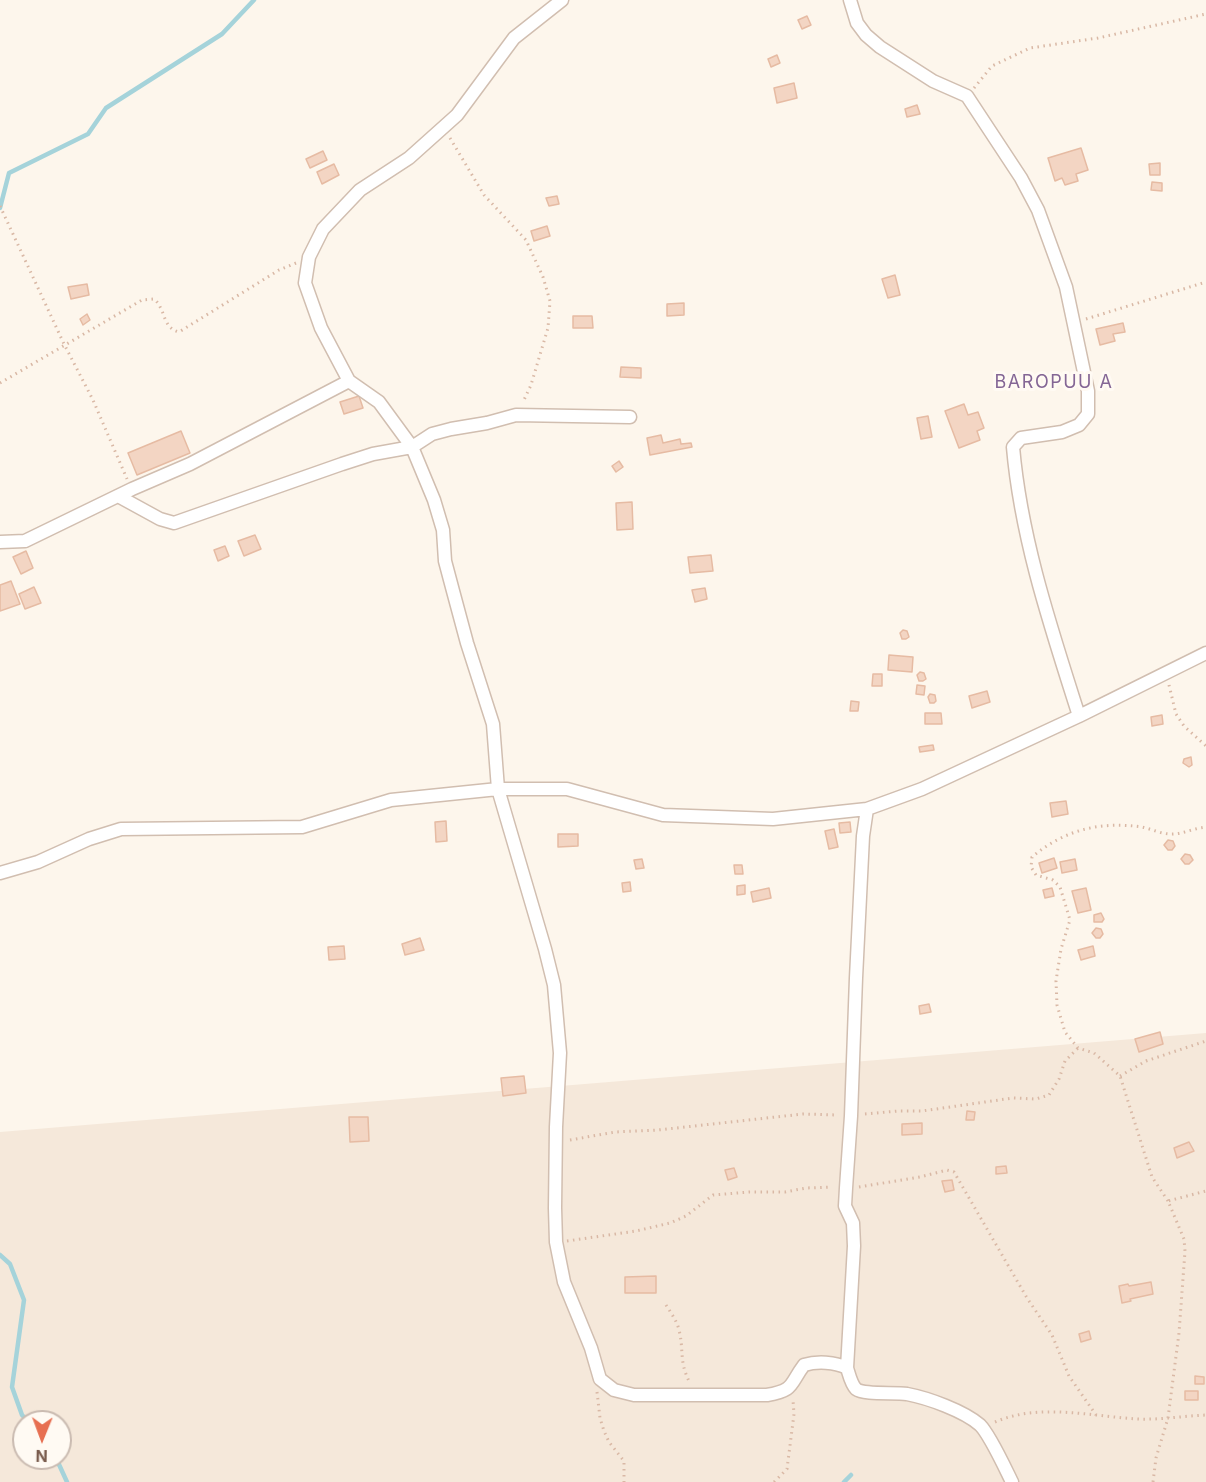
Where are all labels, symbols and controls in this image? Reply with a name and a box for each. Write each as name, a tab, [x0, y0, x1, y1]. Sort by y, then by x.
district label: BAROPUU A	[995, 372, 1113, 394]
north arrow	[12, 1410, 72, 1470]
text: N	[35, 1446, 48, 1466]

